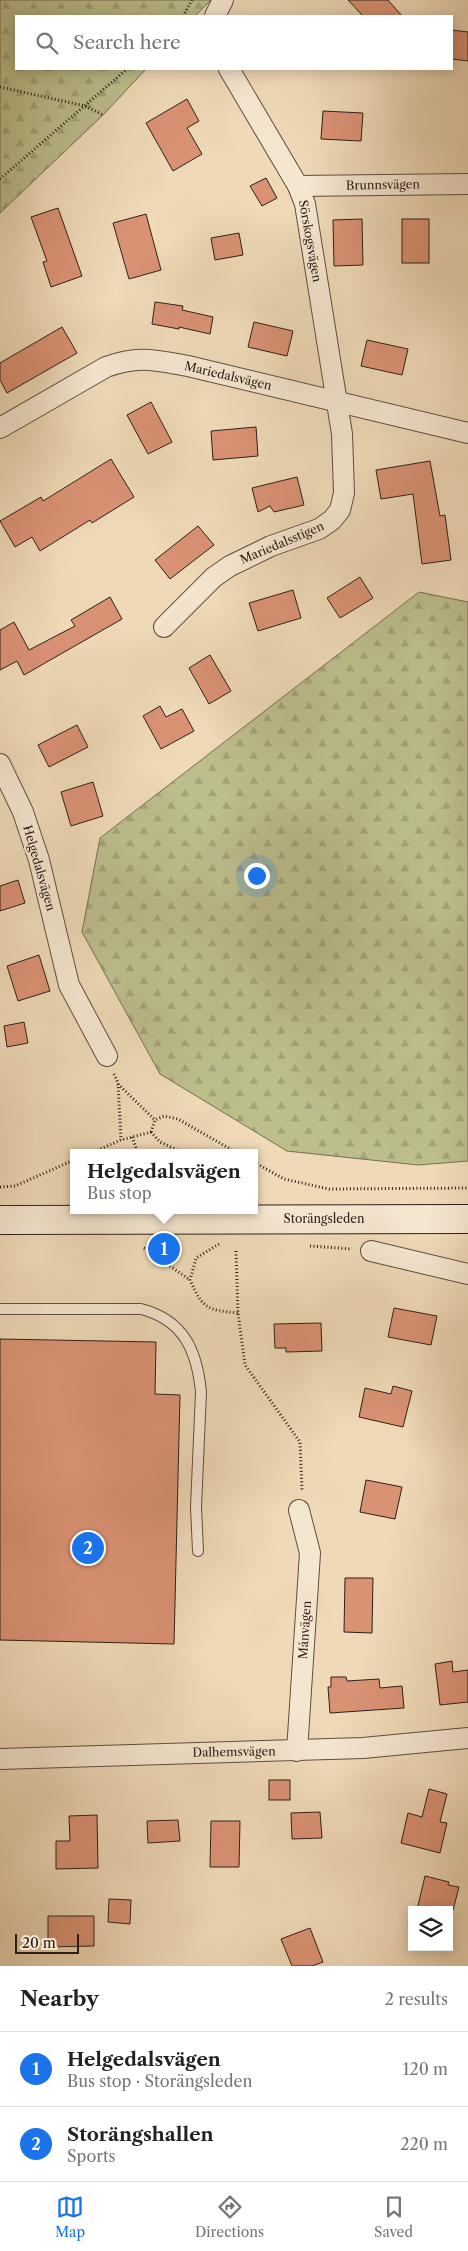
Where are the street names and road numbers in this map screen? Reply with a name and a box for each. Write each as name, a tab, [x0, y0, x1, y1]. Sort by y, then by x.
street label: Brunnsvägen	[346, 176, 421, 193]
street label: Sörskogsvägen	[296, 199, 325, 284]
street label: Mariedalsvägen	[183, 358, 274, 393]
street label: Mariedalsstigen	[238, 518, 326, 567]
street label: Helgedalsvägen	[20, 823, 59, 913]
street label: Storängsleden	[283, 1211, 365, 1226]
street label: Månvägen	[295, 1600, 314, 1660]
street label: Dalhemsvägen	[192, 1743, 276, 1760]

